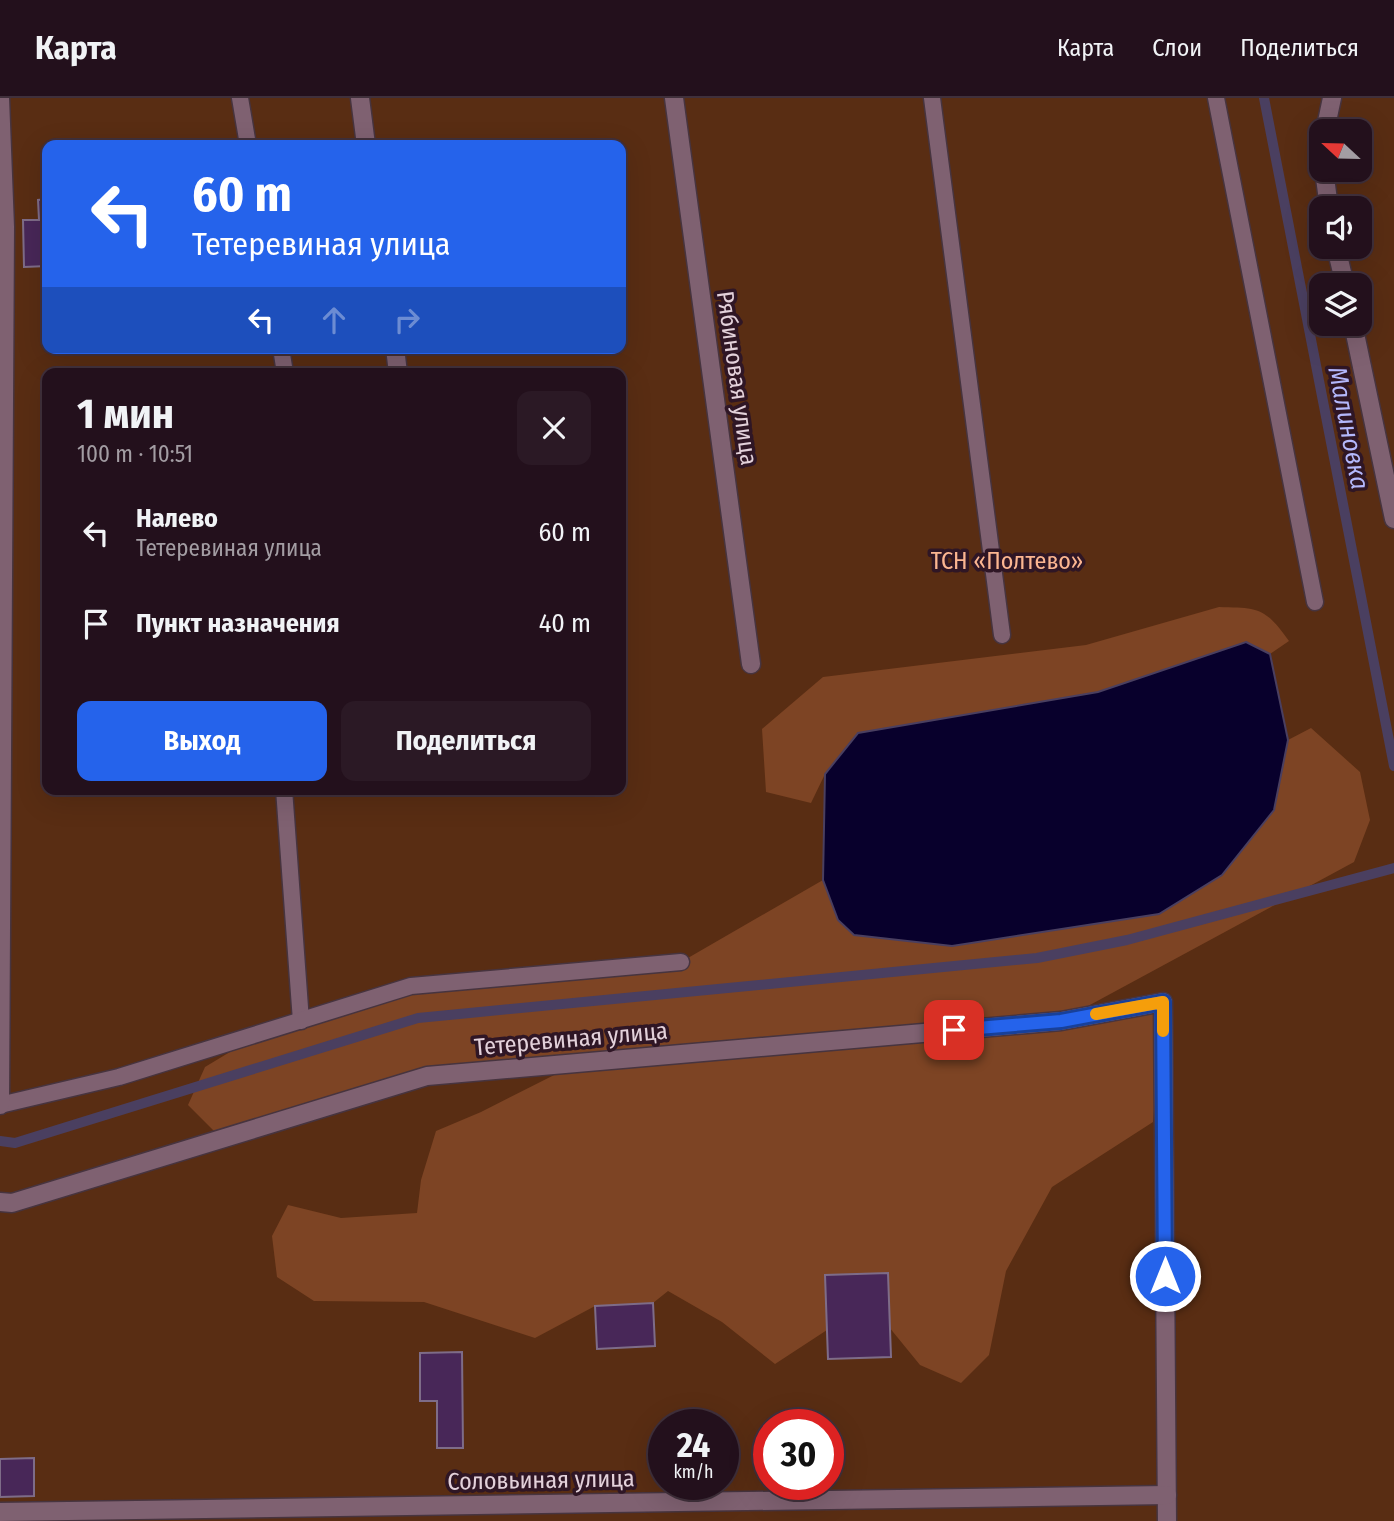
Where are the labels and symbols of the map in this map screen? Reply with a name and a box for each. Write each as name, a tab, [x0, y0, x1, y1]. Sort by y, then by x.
north arrow	[1309, 119, 1372, 182]
street label: Рябиновая улица	[711, 289, 763, 467]
water label: Малиновка	[1321, 364, 1376, 492]
park label: ТСН «Полтево»	[931, 547, 1083, 575]
pin	[924, 1000, 984, 1060]
street label: Тетеревиная улица	[473, 1017, 669, 1061]
position arrow	[1128, 1239, 1202, 1313]
speed limit sign: 30	[753, 1409, 844, 1500]
street label: Соловьиная улица	[447, 1464, 635, 1496]

